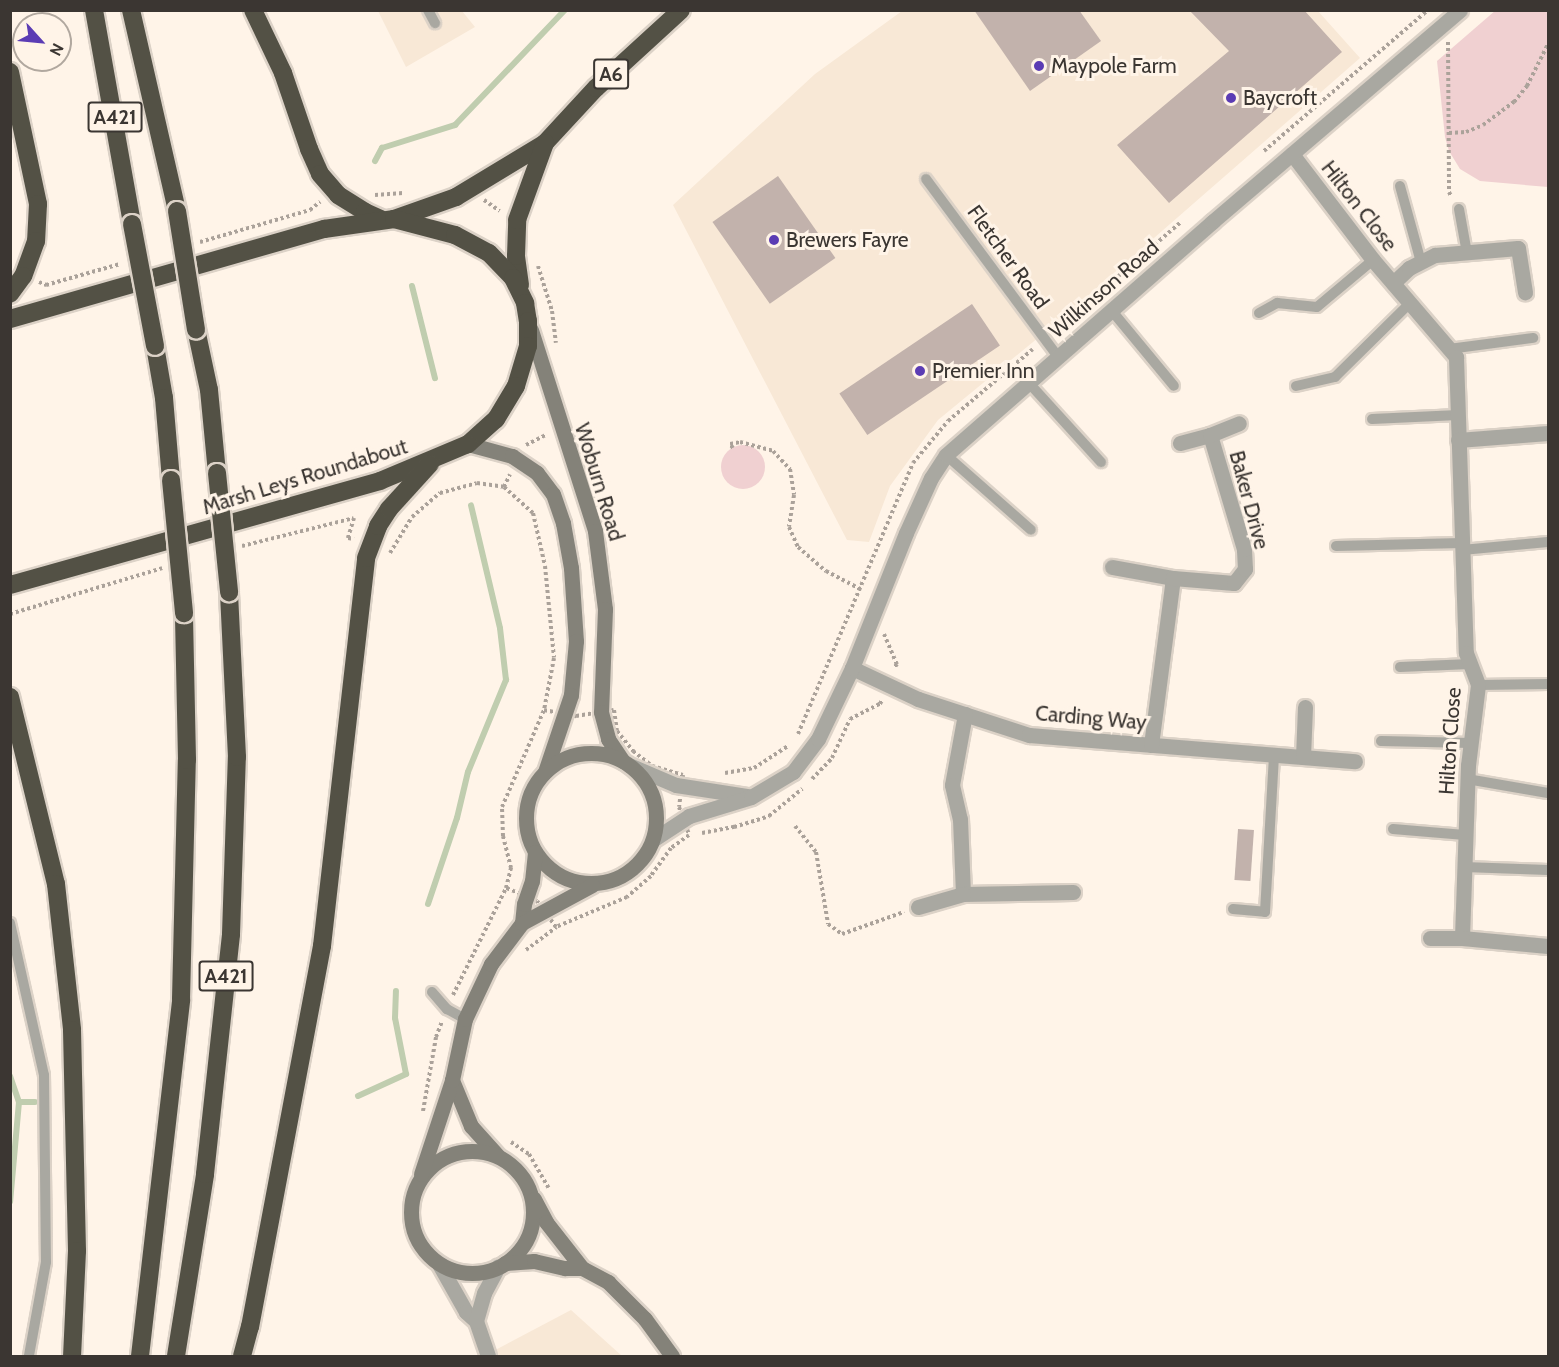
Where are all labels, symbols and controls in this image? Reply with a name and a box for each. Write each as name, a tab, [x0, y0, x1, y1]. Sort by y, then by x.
north arrow	[12, 12, 72, 72]
text: N	[46, 40, 68, 59]
place label: Maypole Farm	[1051, 53, 1177, 79]
road number: A6	[593, 57, 629, 91]
marker: Maypole Farm	[1032, 59, 1046, 73]
place label: Baycroft	[1243, 85, 1317, 111]
marker: Baycroft	[1224, 91, 1238, 105]
road number: A421	[86, 100, 144, 134]
street label: Hilton Close	[1316, 156, 1402, 256]
street label: Fletcher Road	[962, 200, 1054, 314]
place label: Brewers Fayre	[786, 227, 909, 253]
marker: Brewers Fayre	[767, 233, 781, 247]
street label: Wilkinson Road	[1044, 235, 1164, 343]
place label: Premier Inn	[932, 358, 1035, 384]
marker: Premier Inn	[913, 364, 927, 378]
street label: Woburn Road	[569, 420, 629, 544]
street label: Marsh Leys Roundabout	[200, 434, 410, 520]
street label: Baker Drive	[1224, 448, 1274, 552]
street label: Hilton Close	[1434, 686, 1466, 796]
street label: Carding Way	[1034, 701, 1148, 735]
road number: A421	[198, 959, 254, 993]

